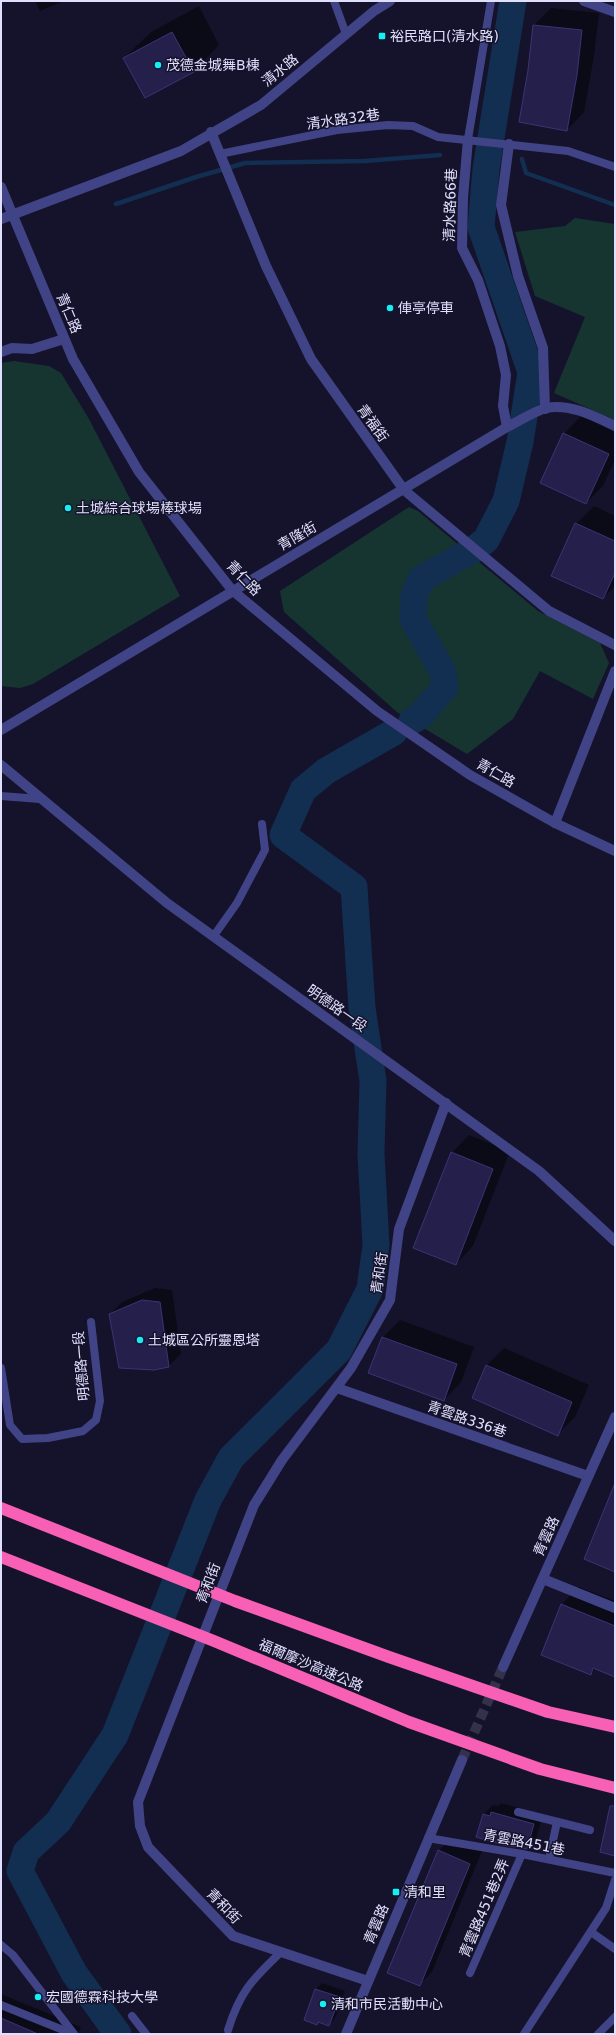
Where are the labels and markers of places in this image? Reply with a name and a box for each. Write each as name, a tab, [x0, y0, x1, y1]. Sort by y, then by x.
place label: 裕民路口(清水路)	[390, 28, 499, 44]
marker: 裕民路口(清水路)	[377, 31, 387, 41]
place label: 茂德金城舞B棟	[166, 57, 260, 73]
marker: 茂德金城舞B棟	[153, 60, 163, 70]
place label: 俥亭停車	[398, 300, 454, 316]
marker: 俥亭停車	[385, 303, 395, 313]
place label: 土城綜合球場棒球場	[76, 500, 202, 516]
marker: 土城綜合球場棒球場	[63, 503, 73, 513]
place label: 土城區公所靈恩塔	[148, 1332, 260, 1348]
marker: 土城區公所靈恩塔	[135, 1335, 145, 1345]
place label: 清和里	[404, 1884, 446, 1900]
marker: 清和里	[391, 1887, 401, 1897]
place label: 宏國德霖科技大學	[46, 1989, 158, 2005]
marker: 宏國德霖科技大學	[33, 1992, 43, 2002]
place label: 清和市民活動中心	[331, 1996, 443, 2012]
marker: 清和市民活動中心	[318, 1999, 328, 2009]

